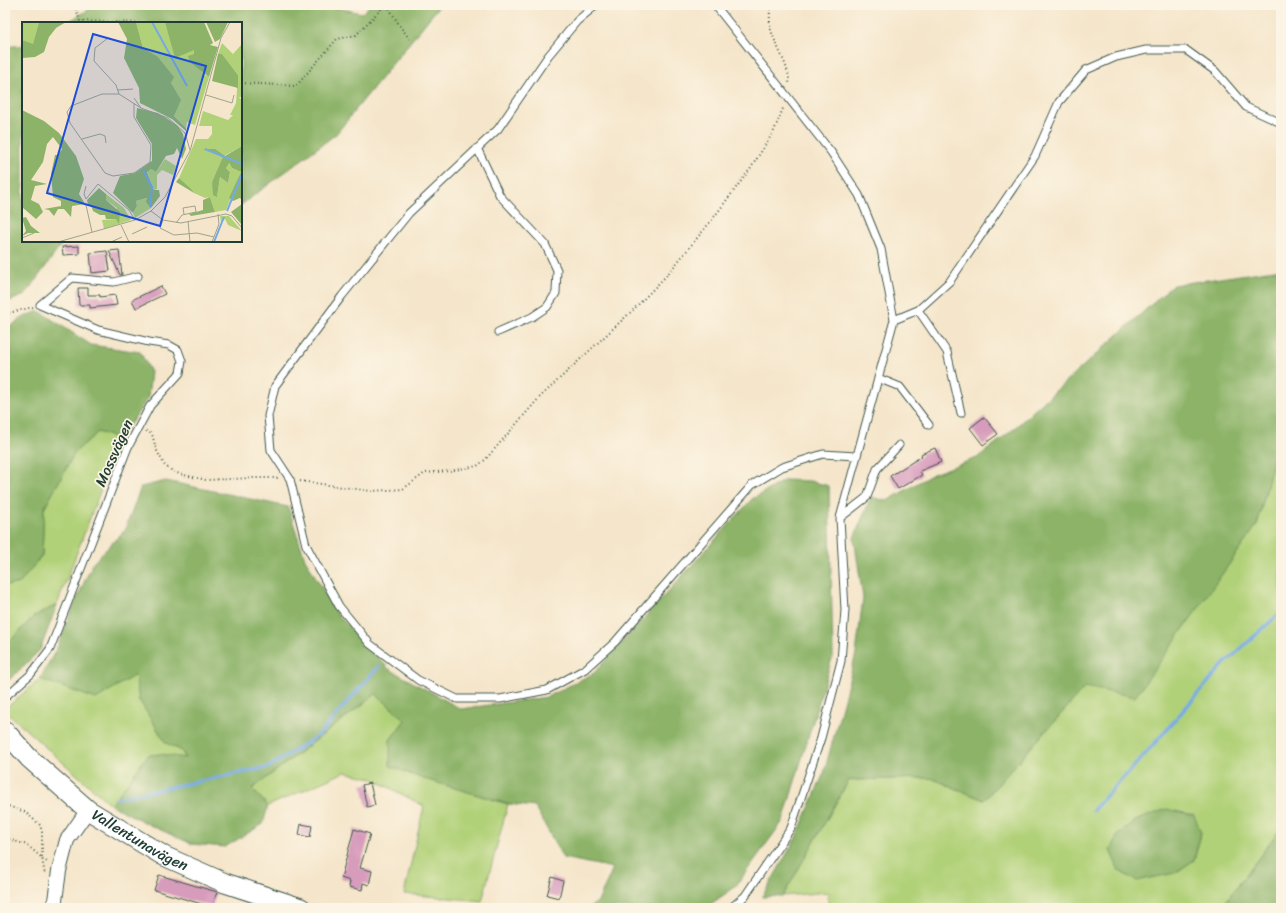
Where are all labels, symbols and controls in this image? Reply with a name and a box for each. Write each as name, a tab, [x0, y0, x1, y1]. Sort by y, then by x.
inset map	[22, 22, 242, 242]
street label: Mossvägen	[88, 415, 140, 491]
street label: Vallentunavägen	[87, 802, 192, 878]

